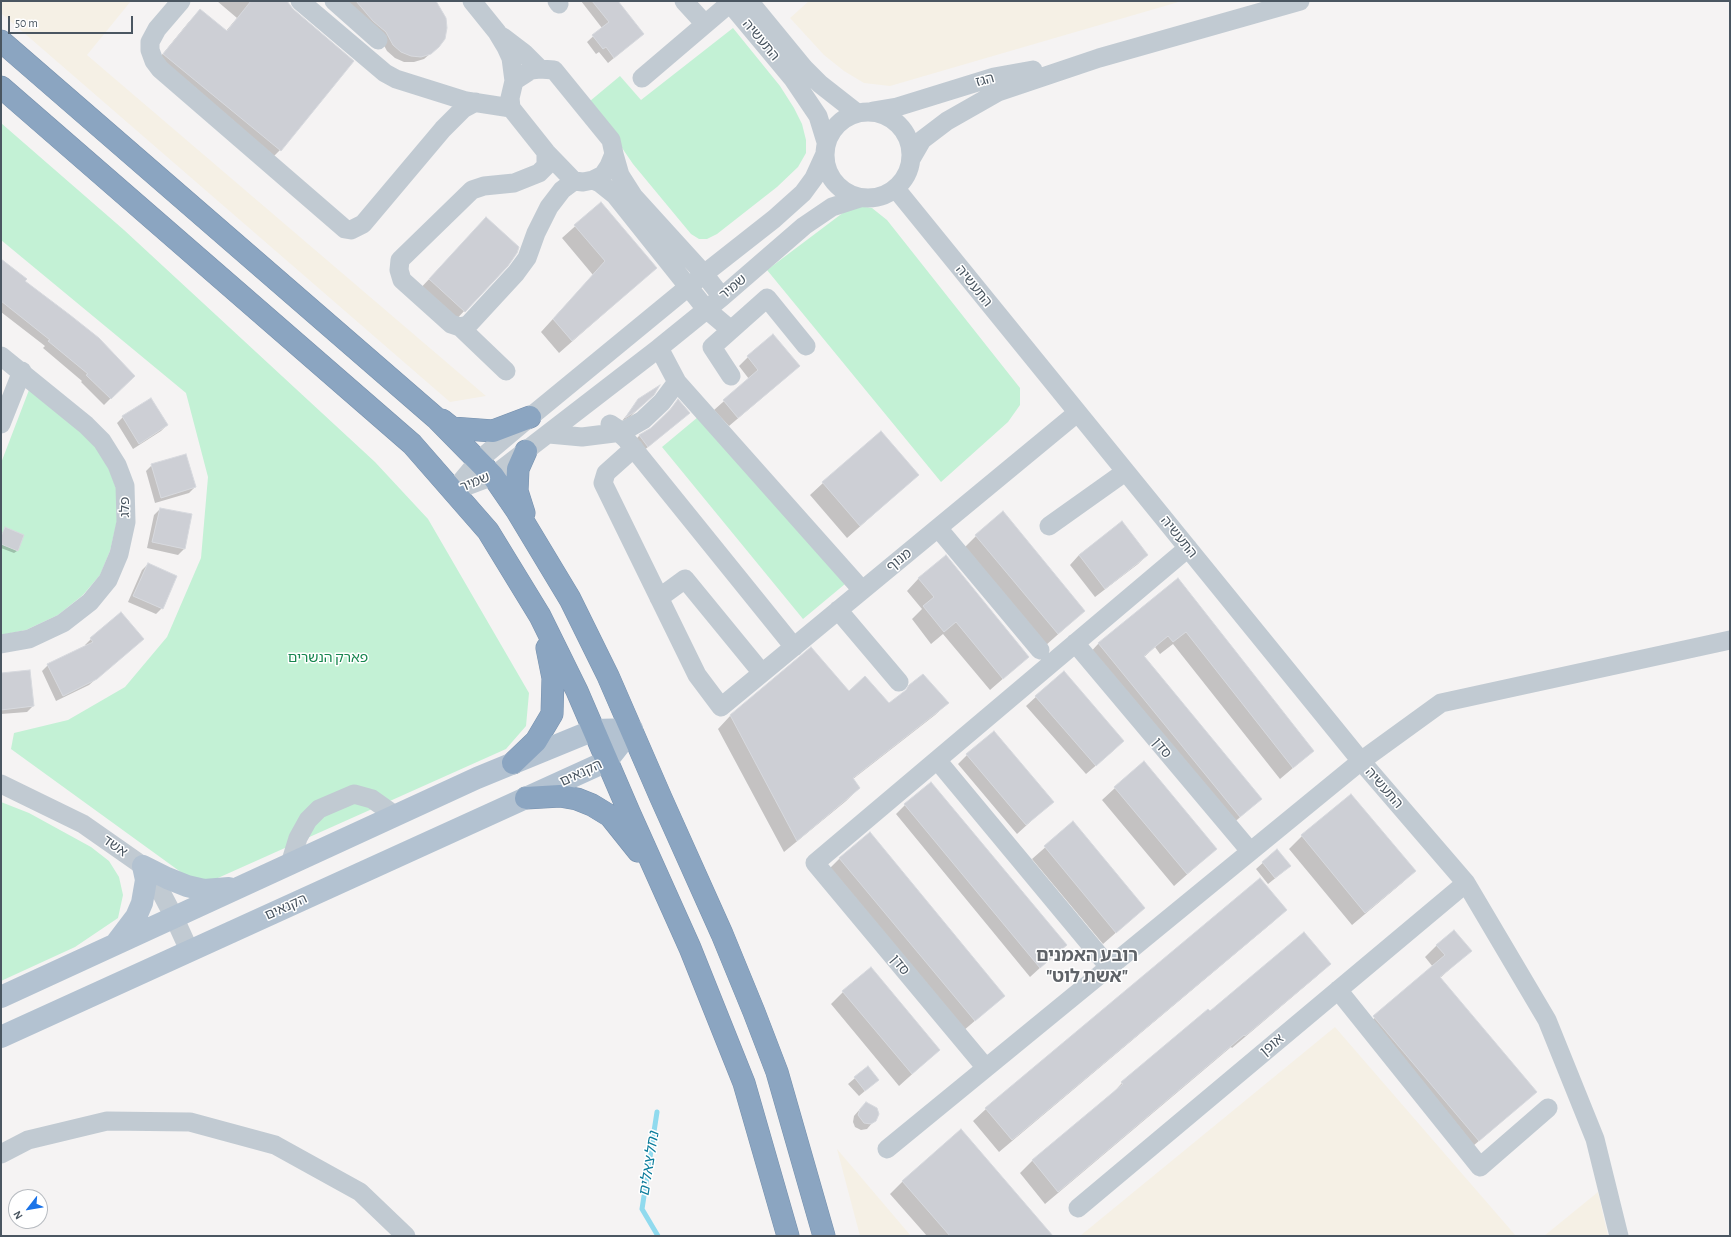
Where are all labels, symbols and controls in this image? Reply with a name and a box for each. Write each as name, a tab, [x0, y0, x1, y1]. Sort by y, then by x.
scale bar	[10, 8, 135, 34]
street label: התעשיה	[739, 16, 783, 64]
text: 50 m	[15, 17, 38, 29]
street label: הגז	[974, 69, 996, 91]
street label: התעשיה	[952, 262, 996, 310]
street label: שמיר	[716, 271, 750, 303]
street label: שמיר	[458, 468, 492, 496]
street label: פלג	[117, 497, 133, 517]
street label: התעשיה	[1157, 513, 1201, 561]
street label: מנוף	[883, 545, 915, 575]
park label: פארק הנשרים	[288, 650, 368, 666]
street label: סדן	[1149, 734, 1175, 762]
street label: הקנאים	[557, 756, 605, 790]
street label: התעשיה	[1362, 764, 1406, 812]
street label: אשד	[99, 832, 131, 860]
street label: הקנאים	[262, 890, 310, 924]
district label: רובע האמנים "אשת לוט"	[1036, 945, 1138, 988]
street label: סדן	[887, 951, 913, 979]
street label: אופן	[1257, 1030, 1287, 1060]
water label: נחל צאלים	[635, 1130, 663, 1198]
north arrow	[8, 1189, 48, 1229]
text: N	[11, 1209, 25, 1221]

